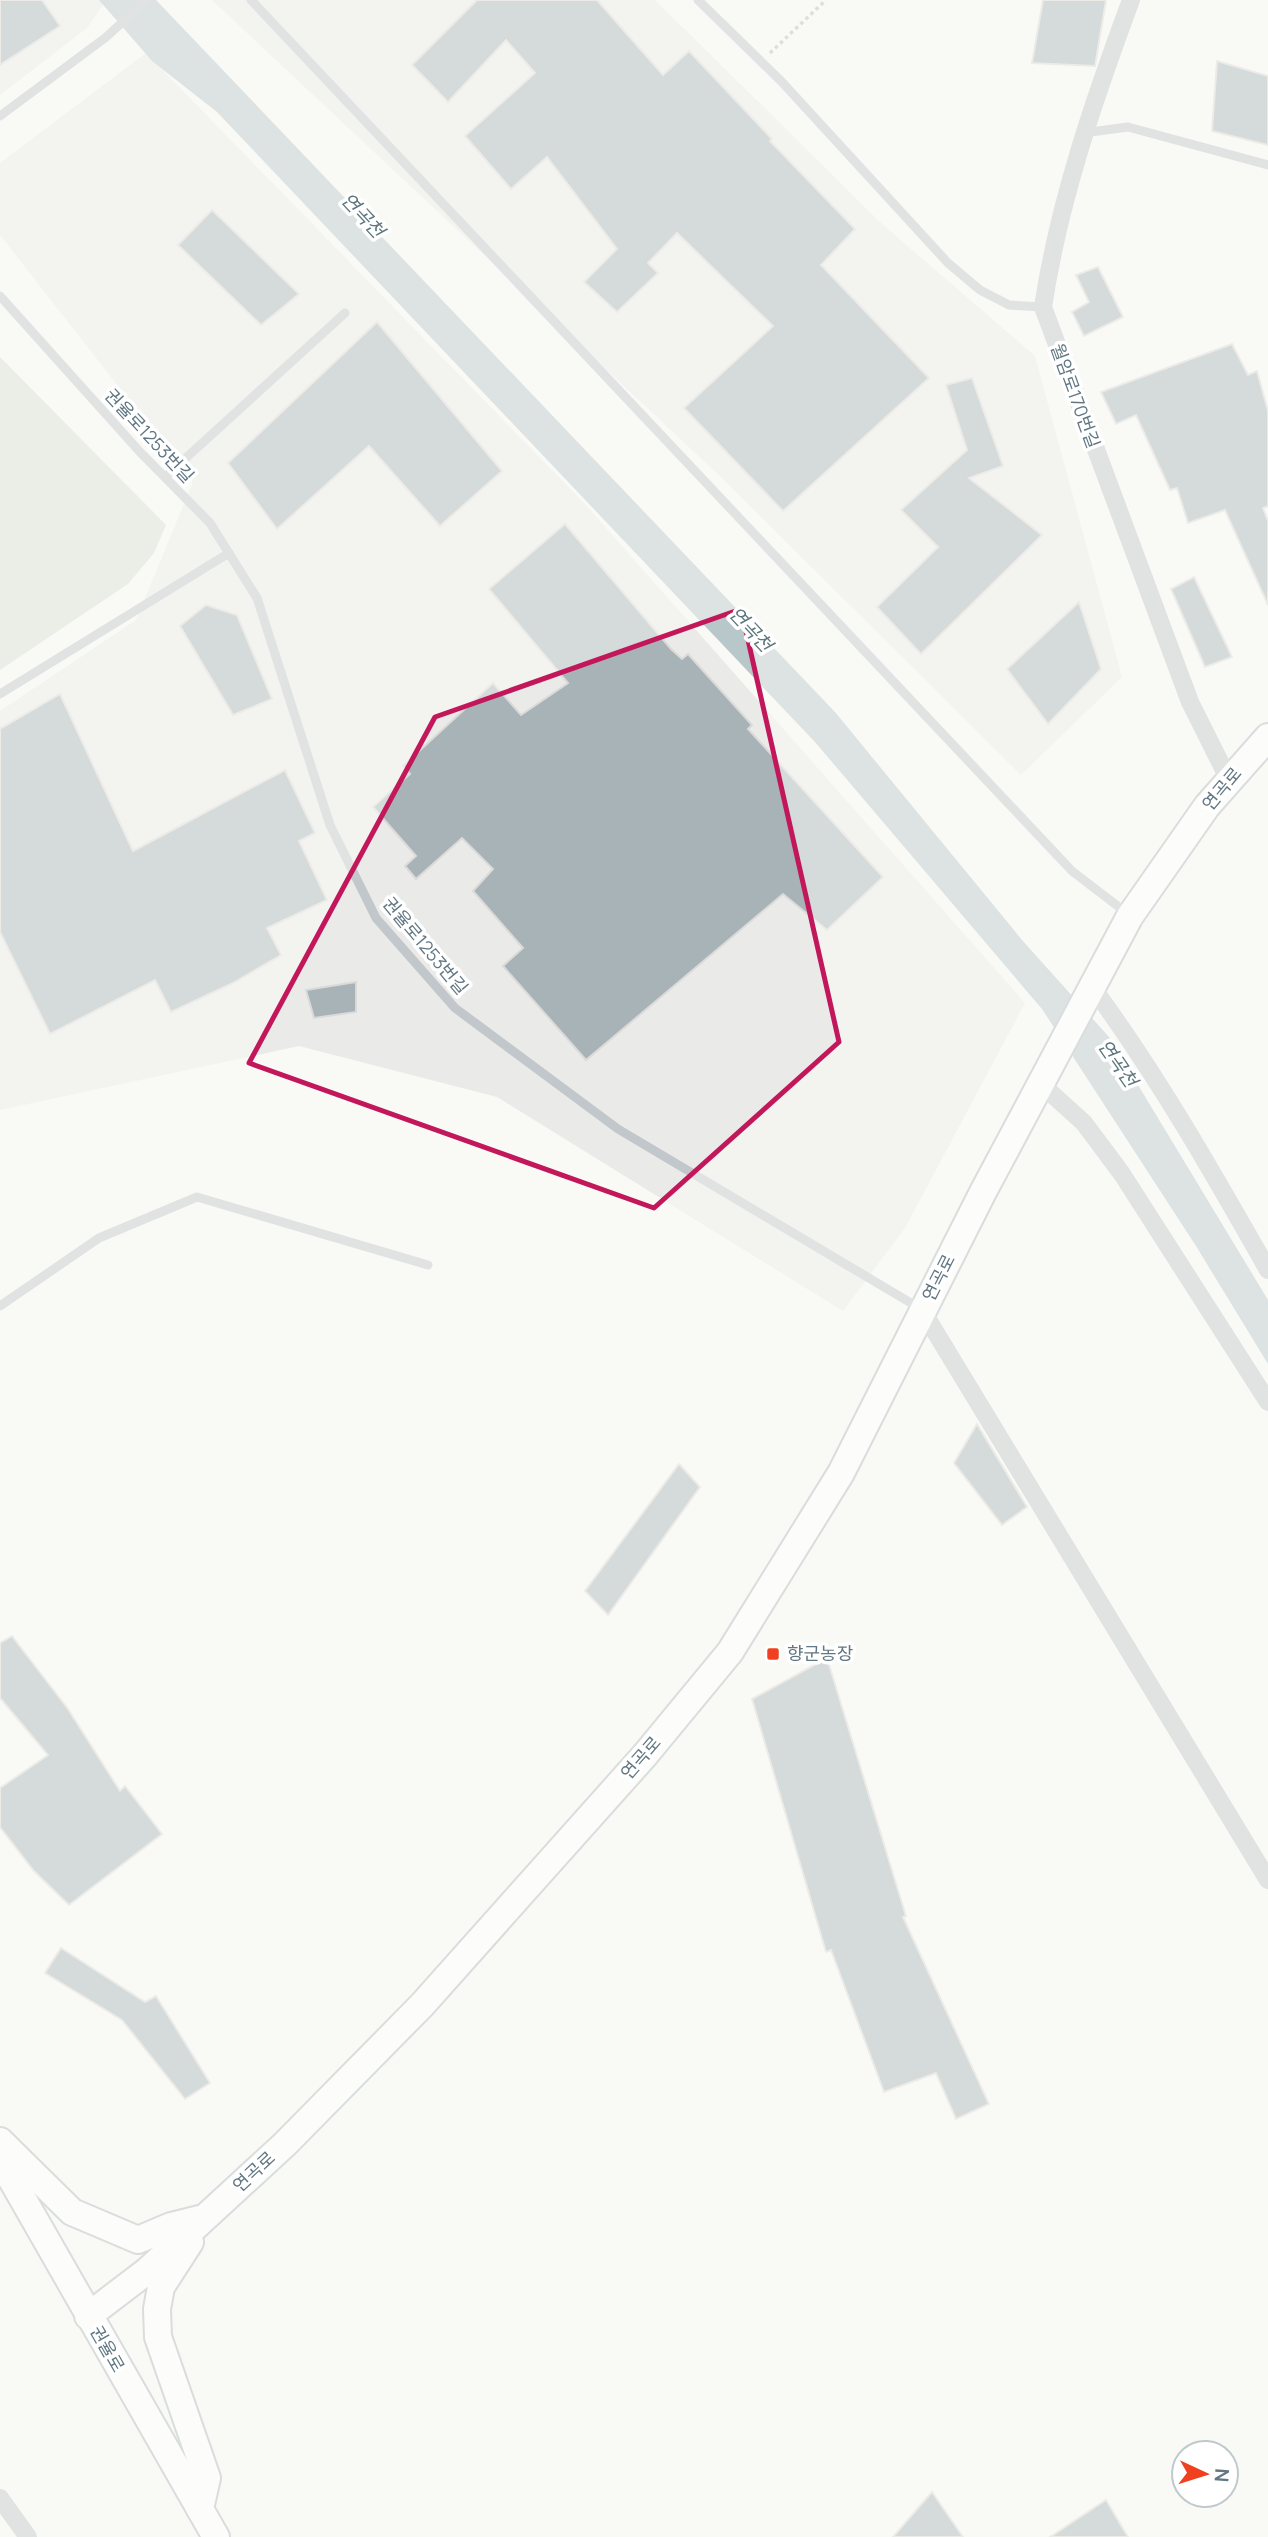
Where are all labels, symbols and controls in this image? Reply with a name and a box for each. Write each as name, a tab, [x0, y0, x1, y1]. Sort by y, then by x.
water label: 연곡천	[336, 187, 391, 244]
street label: 월암로170번길	[1046, 340, 1106, 451]
street label: 권율로1253번길	[100, 383, 200, 488]
water label: 연곡천	[724, 601, 779, 658]
street label: 연곡로	[1196, 762, 1246, 815]
street label: 권율로1253번길	[378, 892, 474, 999]
water label: 연곡천	[1092, 1034, 1145, 1093]
street label: 연곡로	[916, 1250, 960, 1305]
place label: 향군농장	[787, 1641, 853, 1665]
marker: 향군농장	[765, 1646, 781, 1662]
street label: 연곡로	[615, 1731, 666, 1784]
street label: 연곡로	[227, 2146, 280, 2197]
street label: 권율로	[85, 2321, 131, 2376]
north arrow	[1170, 2439, 1240, 2509]
text: N	[1209, 2467, 1235, 2483]

